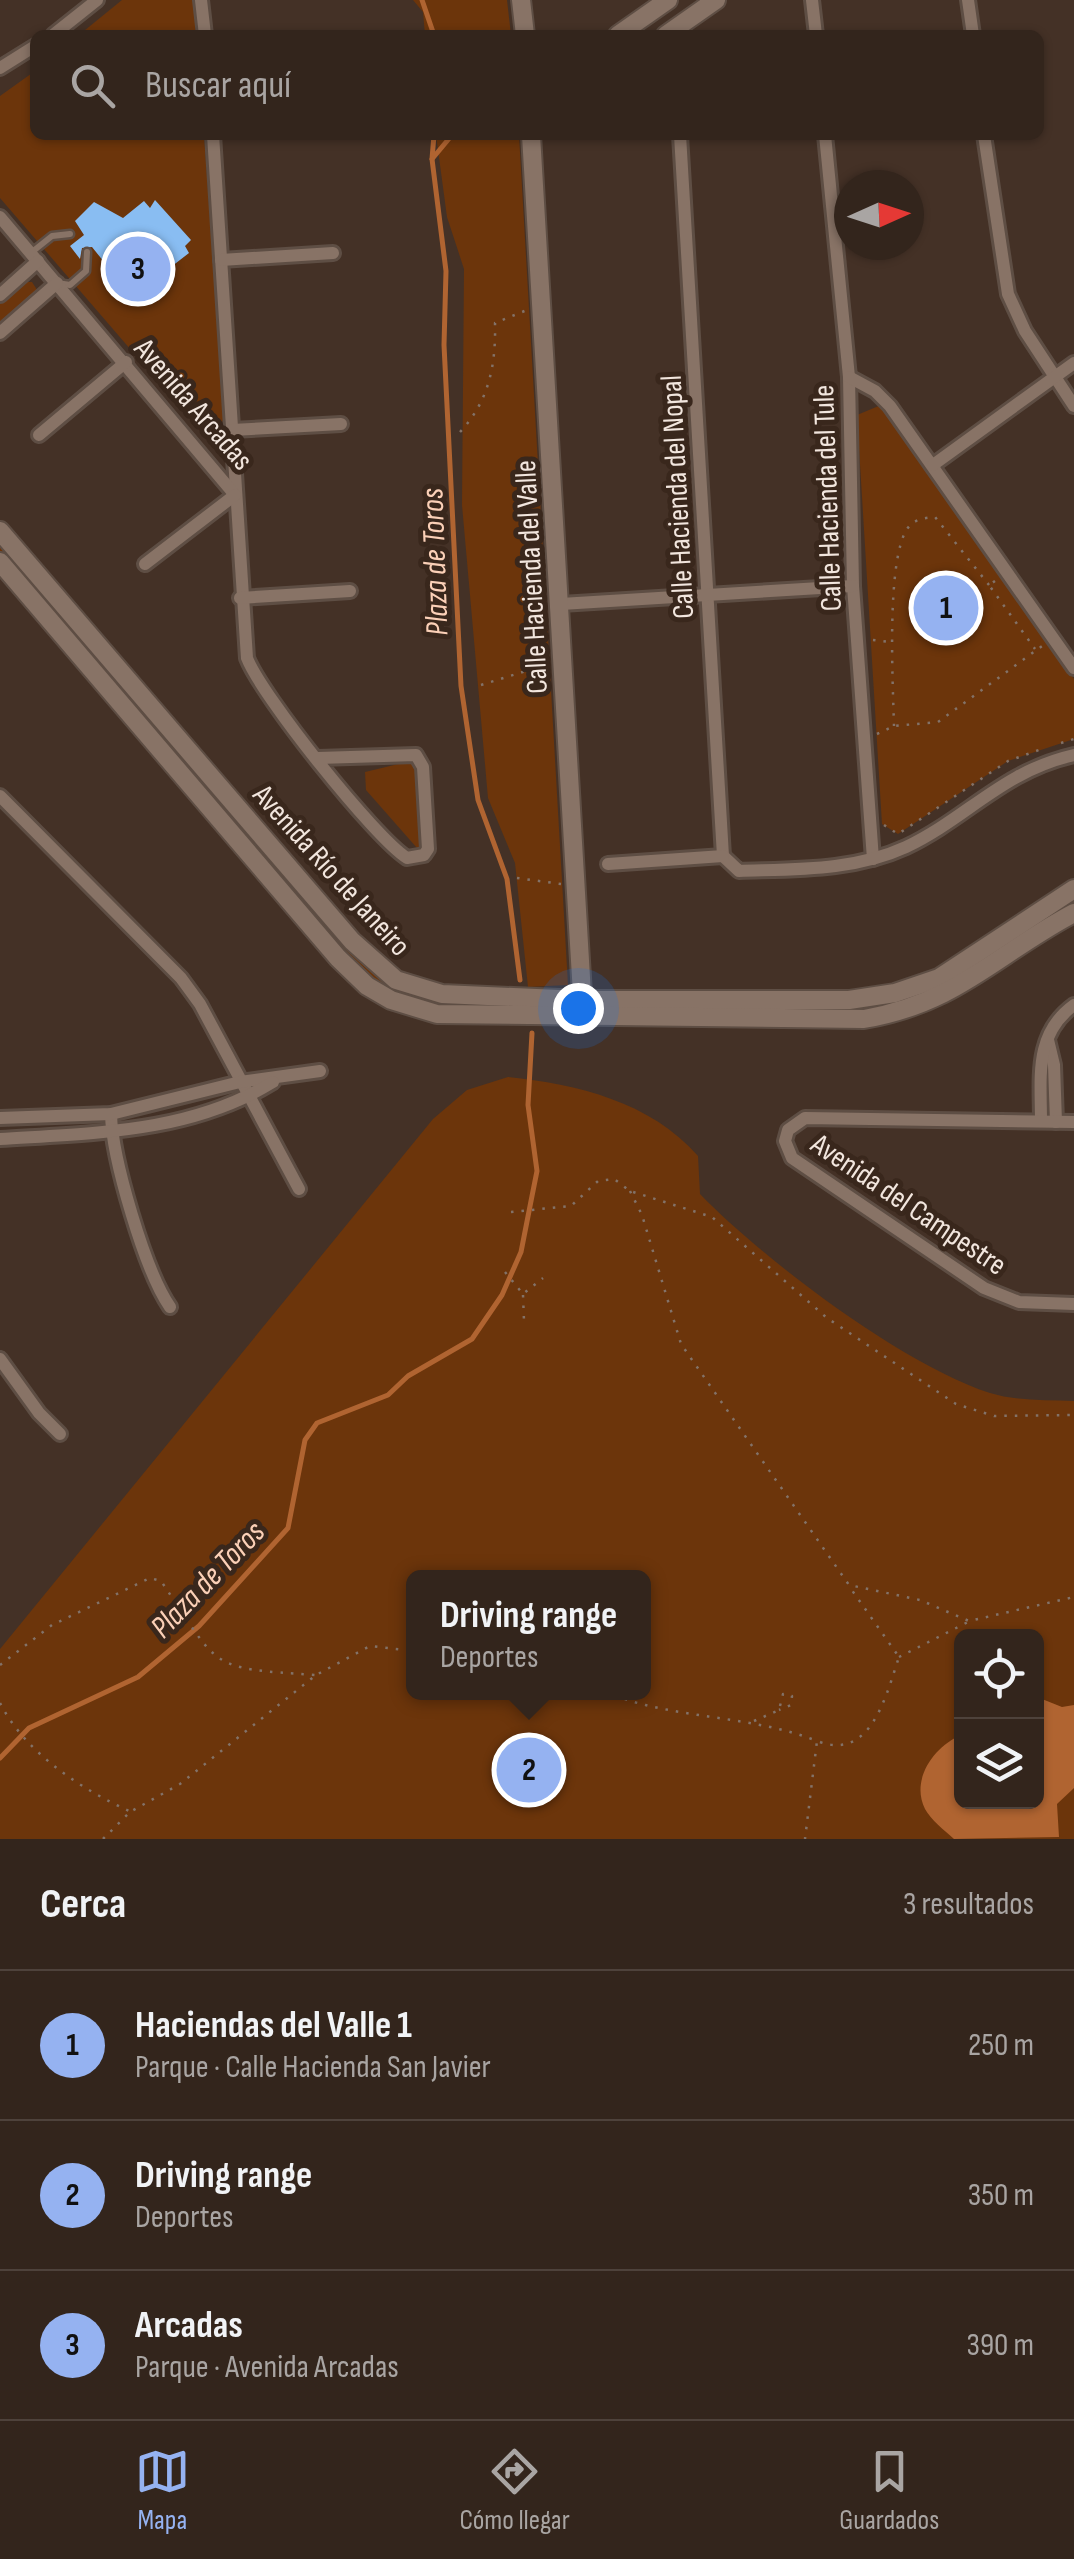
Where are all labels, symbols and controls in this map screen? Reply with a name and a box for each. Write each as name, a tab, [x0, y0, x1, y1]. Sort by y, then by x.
search box	[30, 30, 1044, 140]
icon: search	[65, 58, 120, 113]
text: Buscar aquí	[145, 63, 291, 108]
north arrow	[834, 170, 924, 260]
pin: 3	[106, 232, 170, 306]
street label: Avenida Arcadas	[126, 331, 260, 478]
street label: Calle Hacienda del Nopal	[654, 374, 702, 620]
street label: Calle Hacienda del Tule	[806, 384, 850, 612]
street label: Calle Hacienda del Valle	[508, 459, 556, 695]
water label: Plaza de Toros	[413, 487, 458, 637]
pin: 1	[914, 570, 978, 646]
street label: Avenida Río de Janeiro	[244, 777, 418, 964]
your location	[553, 983, 604, 1034]
street label: Avenida del Campestre	[803, 1126, 1013, 1283]
water label: Plaza de Toros	[143, 1513, 274, 1647]
popup	[406, 1570, 651, 1700]
text: Driving range	[440, 1593, 617, 1638]
map controls	[954, 1629, 1044, 1809]
button: locate	[954, 1629, 1044, 1719]
text: Deportes	[440, 1638, 538, 1677]
button: layers	[954, 1719, 1044, 1809]
pin: 2	[496, 1732, 562, 1808]
text: Cerca	[40, 1879, 126, 1930]
text: 3 resultados	[903, 1885, 1034, 1924]
text: Haciendas del Valle 1	[135, 2003, 412, 2048]
text: 1	[66, 2026, 79, 2065]
text: 250 m	[968, 2026, 1034, 2065]
text: Parque · Calle Hacienda San Javier	[135, 2048, 491, 2087]
text: Driving range	[135, 2153, 312, 2198]
text: 2	[65, 2176, 80, 2215]
text: 350 m	[968, 2176, 1034, 2215]
text: Deportes	[135, 2198, 234, 2237]
text: Arcadas	[135, 2303, 243, 2348]
text: 3	[65, 2326, 80, 2365]
text: 390 m	[967, 2326, 1034, 2365]
text: Parque · Avenida Arcadas	[135, 2348, 399, 2387]
tab: Mapa	[135, 2444, 190, 2537]
tab: Cómo llegar	[459, 2444, 570, 2537]
tab: Guardados	[839, 2444, 939, 2537]

